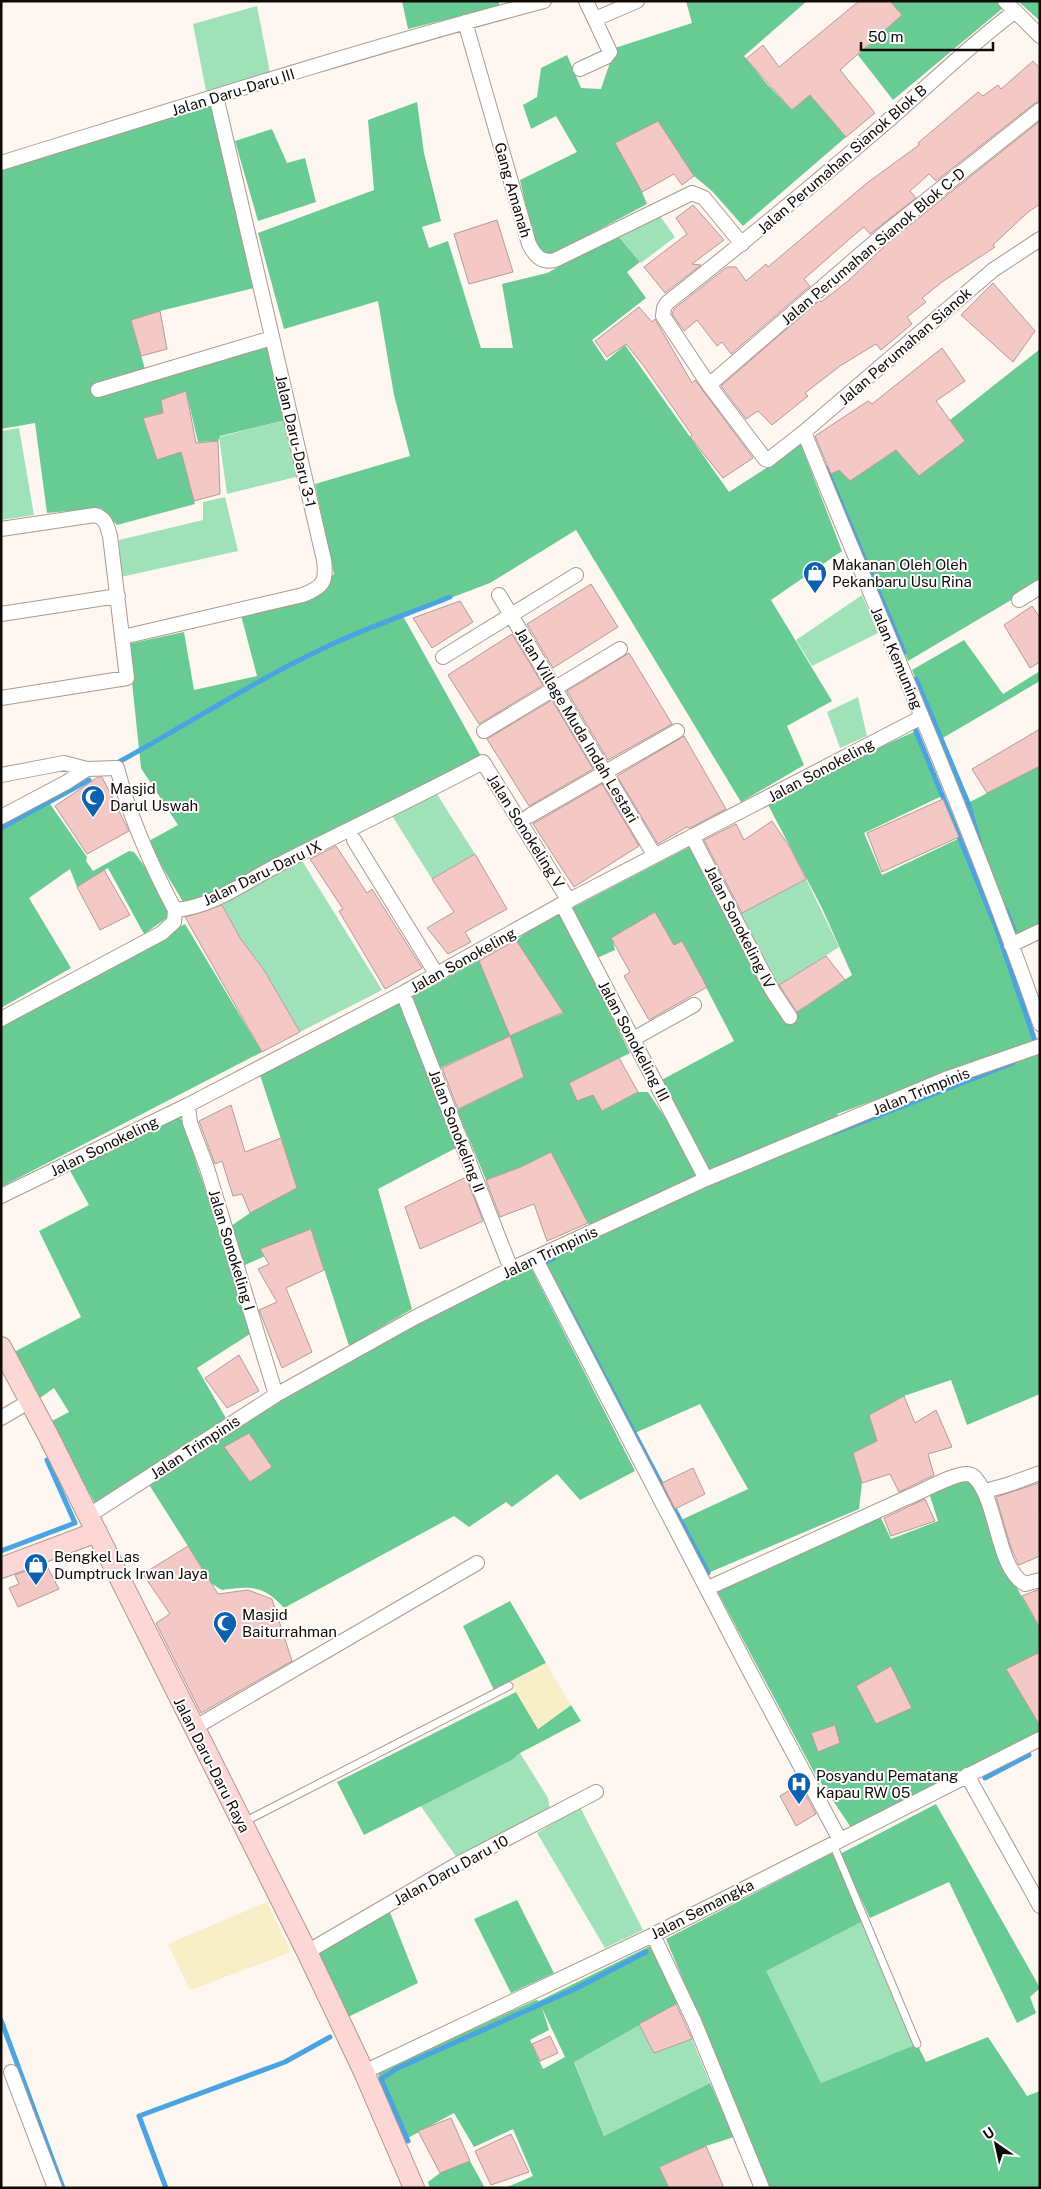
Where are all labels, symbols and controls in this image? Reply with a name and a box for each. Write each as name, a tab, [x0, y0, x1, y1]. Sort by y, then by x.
scale bar	[861, 20, 994, 52]
text: 50 m	[868, 28, 903, 45]
street label: Jalan Daru-Daru III	[169, 65, 297, 119]
street label: Jalan Perumahan Sianok Blok B	[754, 81, 930, 237]
street label: Gang Amanah	[491, 140, 535, 240]
street label: Jalan Perumahan Sianok Blok C-D	[778, 164, 968, 328]
street label: Jalan Perumahan Sianok	[835, 284, 975, 408]
street label: Jalan Daru-Daru 3-1	[273, 373, 319, 509]
place label: Makanan Oleh Oleh Pekanbaru Usu Rina	[832, 556, 972, 590]
shop icon: Makanan Oleh Oleh Pekanbaru Usu Rina	[802, 560, 828, 594]
street label: Jalan Kemuning	[868, 604, 926, 712]
street label: Jalan Village Muda Indah Lestari	[512, 625, 642, 825]
street label: Jalan Sonokeling	[765, 735, 877, 805]
street label: Jalan Sonokeling V	[484, 771, 568, 891]
place label: Masjid Darul Uswah	[110, 780, 198, 814]
mosque icon: Masjid Darul Uswah	[80, 784, 106, 818]
street label: Jalan Daru-Daru IX	[200, 837, 324, 909]
street label: Jalan Sonokeling IV	[702, 863, 778, 991]
street label: Jalan Sonokeling	[407, 924, 519, 996]
street label: Jalan Sonokeling III	[595, 978, 673, 1104]
street label: Jalan Trimpinis	[870, 1064, 972, 1118]
street label: Jalan Sonokeling II	[426, 1067, 488, 1195]
street label: Jalan Sonokeling	[47, 1113, 161, 1179]
street label: Jalan Sonokeling I	[206, 1187, 258, 1313]
street label: Jalan Trimpinis	[500, 1223, 600, 1281]
street label: Jalan Trimpinis	[147, 1412, 243, 1482]
place label: Bengkel Las Dumptruck Irwan Jaya	[54, 1548, 208, 1582]
shop icon: Bengkel Las Dumptruck Irwan Jaya	[23, 1552, 49, 1586]
place label: Masjid Baiturrahman	[242, 1606, 337, 1640]
mosque icon: Masjid Baiturrahman	[212, 1610, 238, 1644]
street label: Jalan Daru-Daru Raya	[171, 1695, 253, 1835]
place label: Posyandu Pematang Kapau RW 05	[816, 1767, 958, 1801]
hospital icon: Posyandu Pematang Kapau RW 05	[786, 1771, 812, 1805]
street label: Jalan Daru Daru 10	[391, 1831, 511, 1909]
street label: Jalan Semangka	[648, 1876, 756, 1942]
north arrow	[971, 2119, 1021, 2169]
text: U	[980, 2124, 997, 2143]

